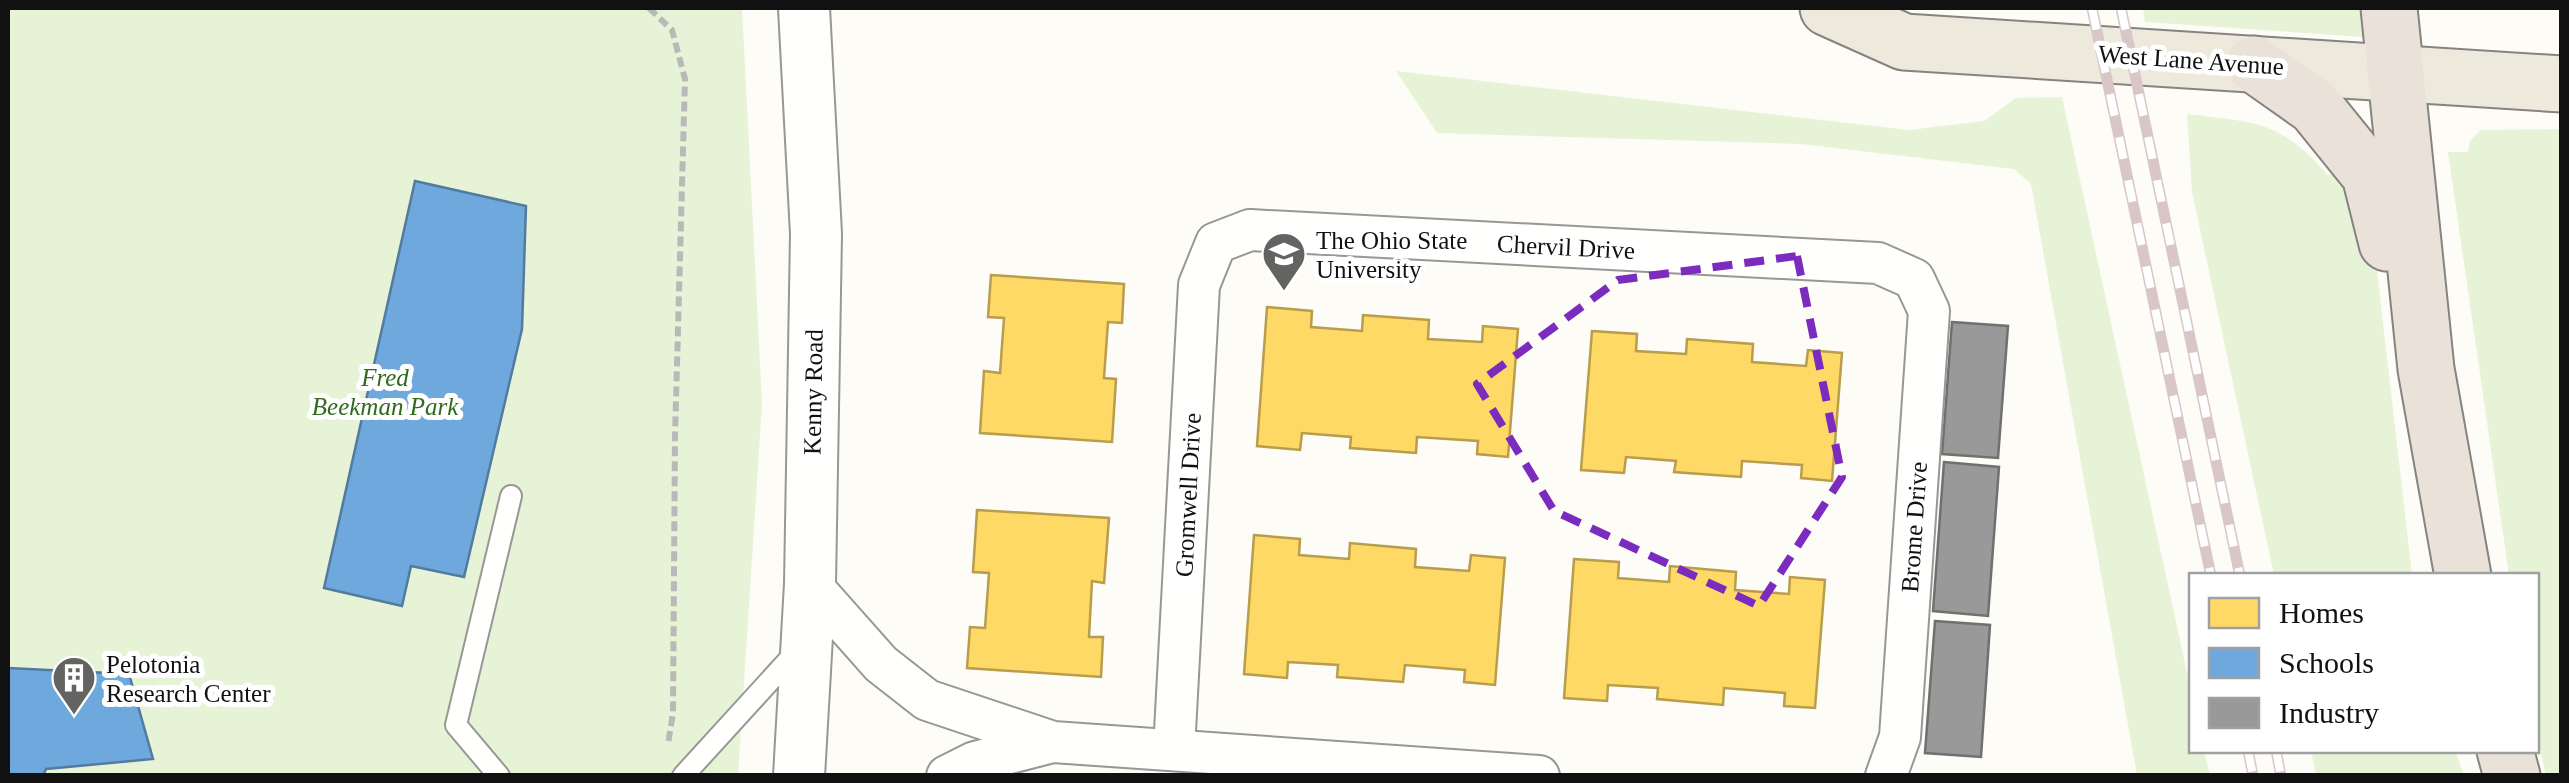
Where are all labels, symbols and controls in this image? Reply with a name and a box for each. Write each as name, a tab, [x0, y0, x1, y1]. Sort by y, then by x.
street label: West Lane Avenue	[2097, 40, 2285, 80]
place label: The Ohio State University	[1316, 227, 1467, 283]
street label: Chervil Drive	[1496, 230, 1636, 264]
school or university icon: The Ohio State University	[1261, 231, 1307, 292]
street label: Kenny Road	[798, 328, 828, 455]
park label: Fred Beekman Park	[312, 364, 459, 420]
street label: Gromwell Drive	[1170, 412, 1206, 578]
street label: Brome Drive	[1896, 461, 1932, 593]
legend	[2189, 573, 2539, 753]
text: Homes	[2279, 596, 2364, 629]
text: Schools	[2279, 646, 2374, 679]
place label: Pelotonia Research Center	[106, 651, 271, 707]
building icon: Pelotonia Research Center	[51, 655, 97, 716]
text: Industry	[2279, 696, 2379, 729]

